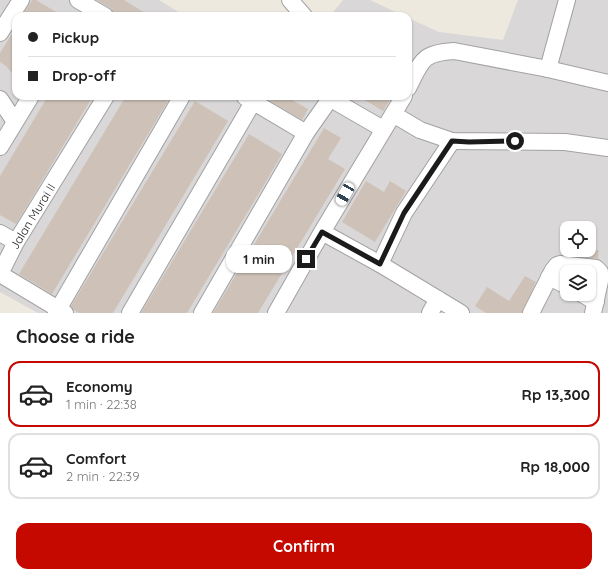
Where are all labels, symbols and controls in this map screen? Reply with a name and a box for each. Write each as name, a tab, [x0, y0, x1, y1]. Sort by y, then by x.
text: Pickup	[52, 28, 99, 47]
text: Drop-off	[52, 66, 116, 85]
route start	[506, 132, 524, 150]
street label: Jalan Murai II	[6, 180, 58, 252]
car	[334, 181, 356, 207]
map controls	[560, 221, 596, 301]
button: locate	[560, 221, 596, 257]
callout: 1 min	[226, 245, 292, 273]
route end	[297, 250, 315, 268]
text: 1 min	[243, 251, 275, 267]
button: layers	[560, 265, 596, 301]
text: Choose a ride	[16, 325, 135, 348]
icon: car	[18, 376, 54, 412]
text: Economy	[66, 377, 133, 396]
text: Rp 13,300	[522, 385, 590, 404]
text: 1 min · 22:38	[66, 396, 137, 412]
icon: car	[18, 448, 54, 484]
text: Comfort	[66, 449, 127, 468]
text: Rp 18,000	[520, 457, 590, 476]
text: 2 min · 22:39	[66, 468, 139, 484]
button: Confirm	[16, 523, 592, 569]

